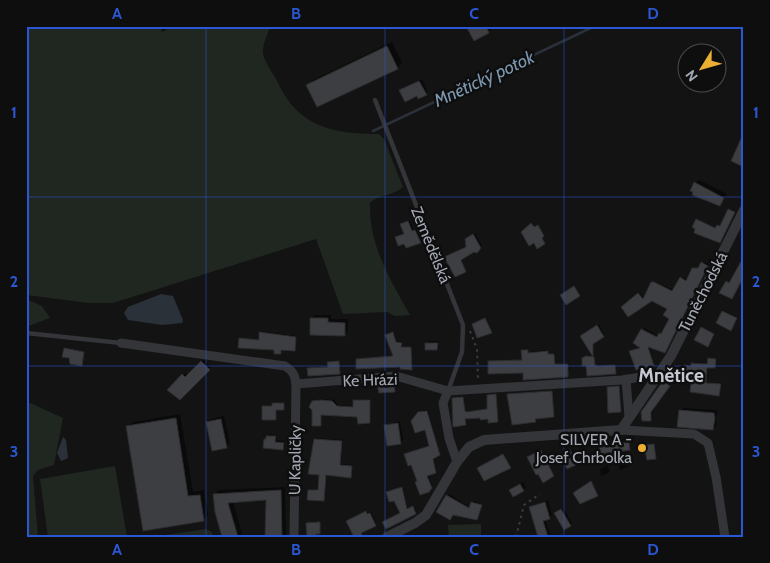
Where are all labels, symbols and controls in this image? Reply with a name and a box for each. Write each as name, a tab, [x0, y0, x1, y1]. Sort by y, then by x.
text: A	[112, 4, 122, 23]
text: B	[291, 4, 301, 23]
text: C	[469, 4, 479, 23]
text: D	[647, 4, 659, 23]
north arrow	[678, 42, 728, 92]
water label: Mnětický potok	[429, 46, 539, 112]
text: N	[681, 66, 702, 85]
text: 1	[11, 103, 17, 122]
text: 1	[753, 103, 759, 122]
street label: Zemědělská	[407, 204, 455, 286]
street label: Tuněchodská	[675, 248, 732, 335]
text: 2	[10, 272, 18, 291]
text: 2	[752, 272, 760, 291]
district label: Mnětice	[638, 364, 704, 387]
street label: Ke Hrázi	[342, 370, 398, 390]
street label: U Kapličky	[285, 425, 305, 495]
place label: SILVER A - Josef Chrbolka	[535, 430, 632, 467]
text: 3	[10, 442, 18, 461]
marker: SILVER A - Josef Chrbolka	[636, 442, 648, 454]
text: 3	[752, 442, 760, 461]
text: A	[112, 540, 122, 559]
text: B	[291, 540, 301, 559]
text: C	[469, 540, 479, 559]
text: D	[647, 540, 659, 559]

